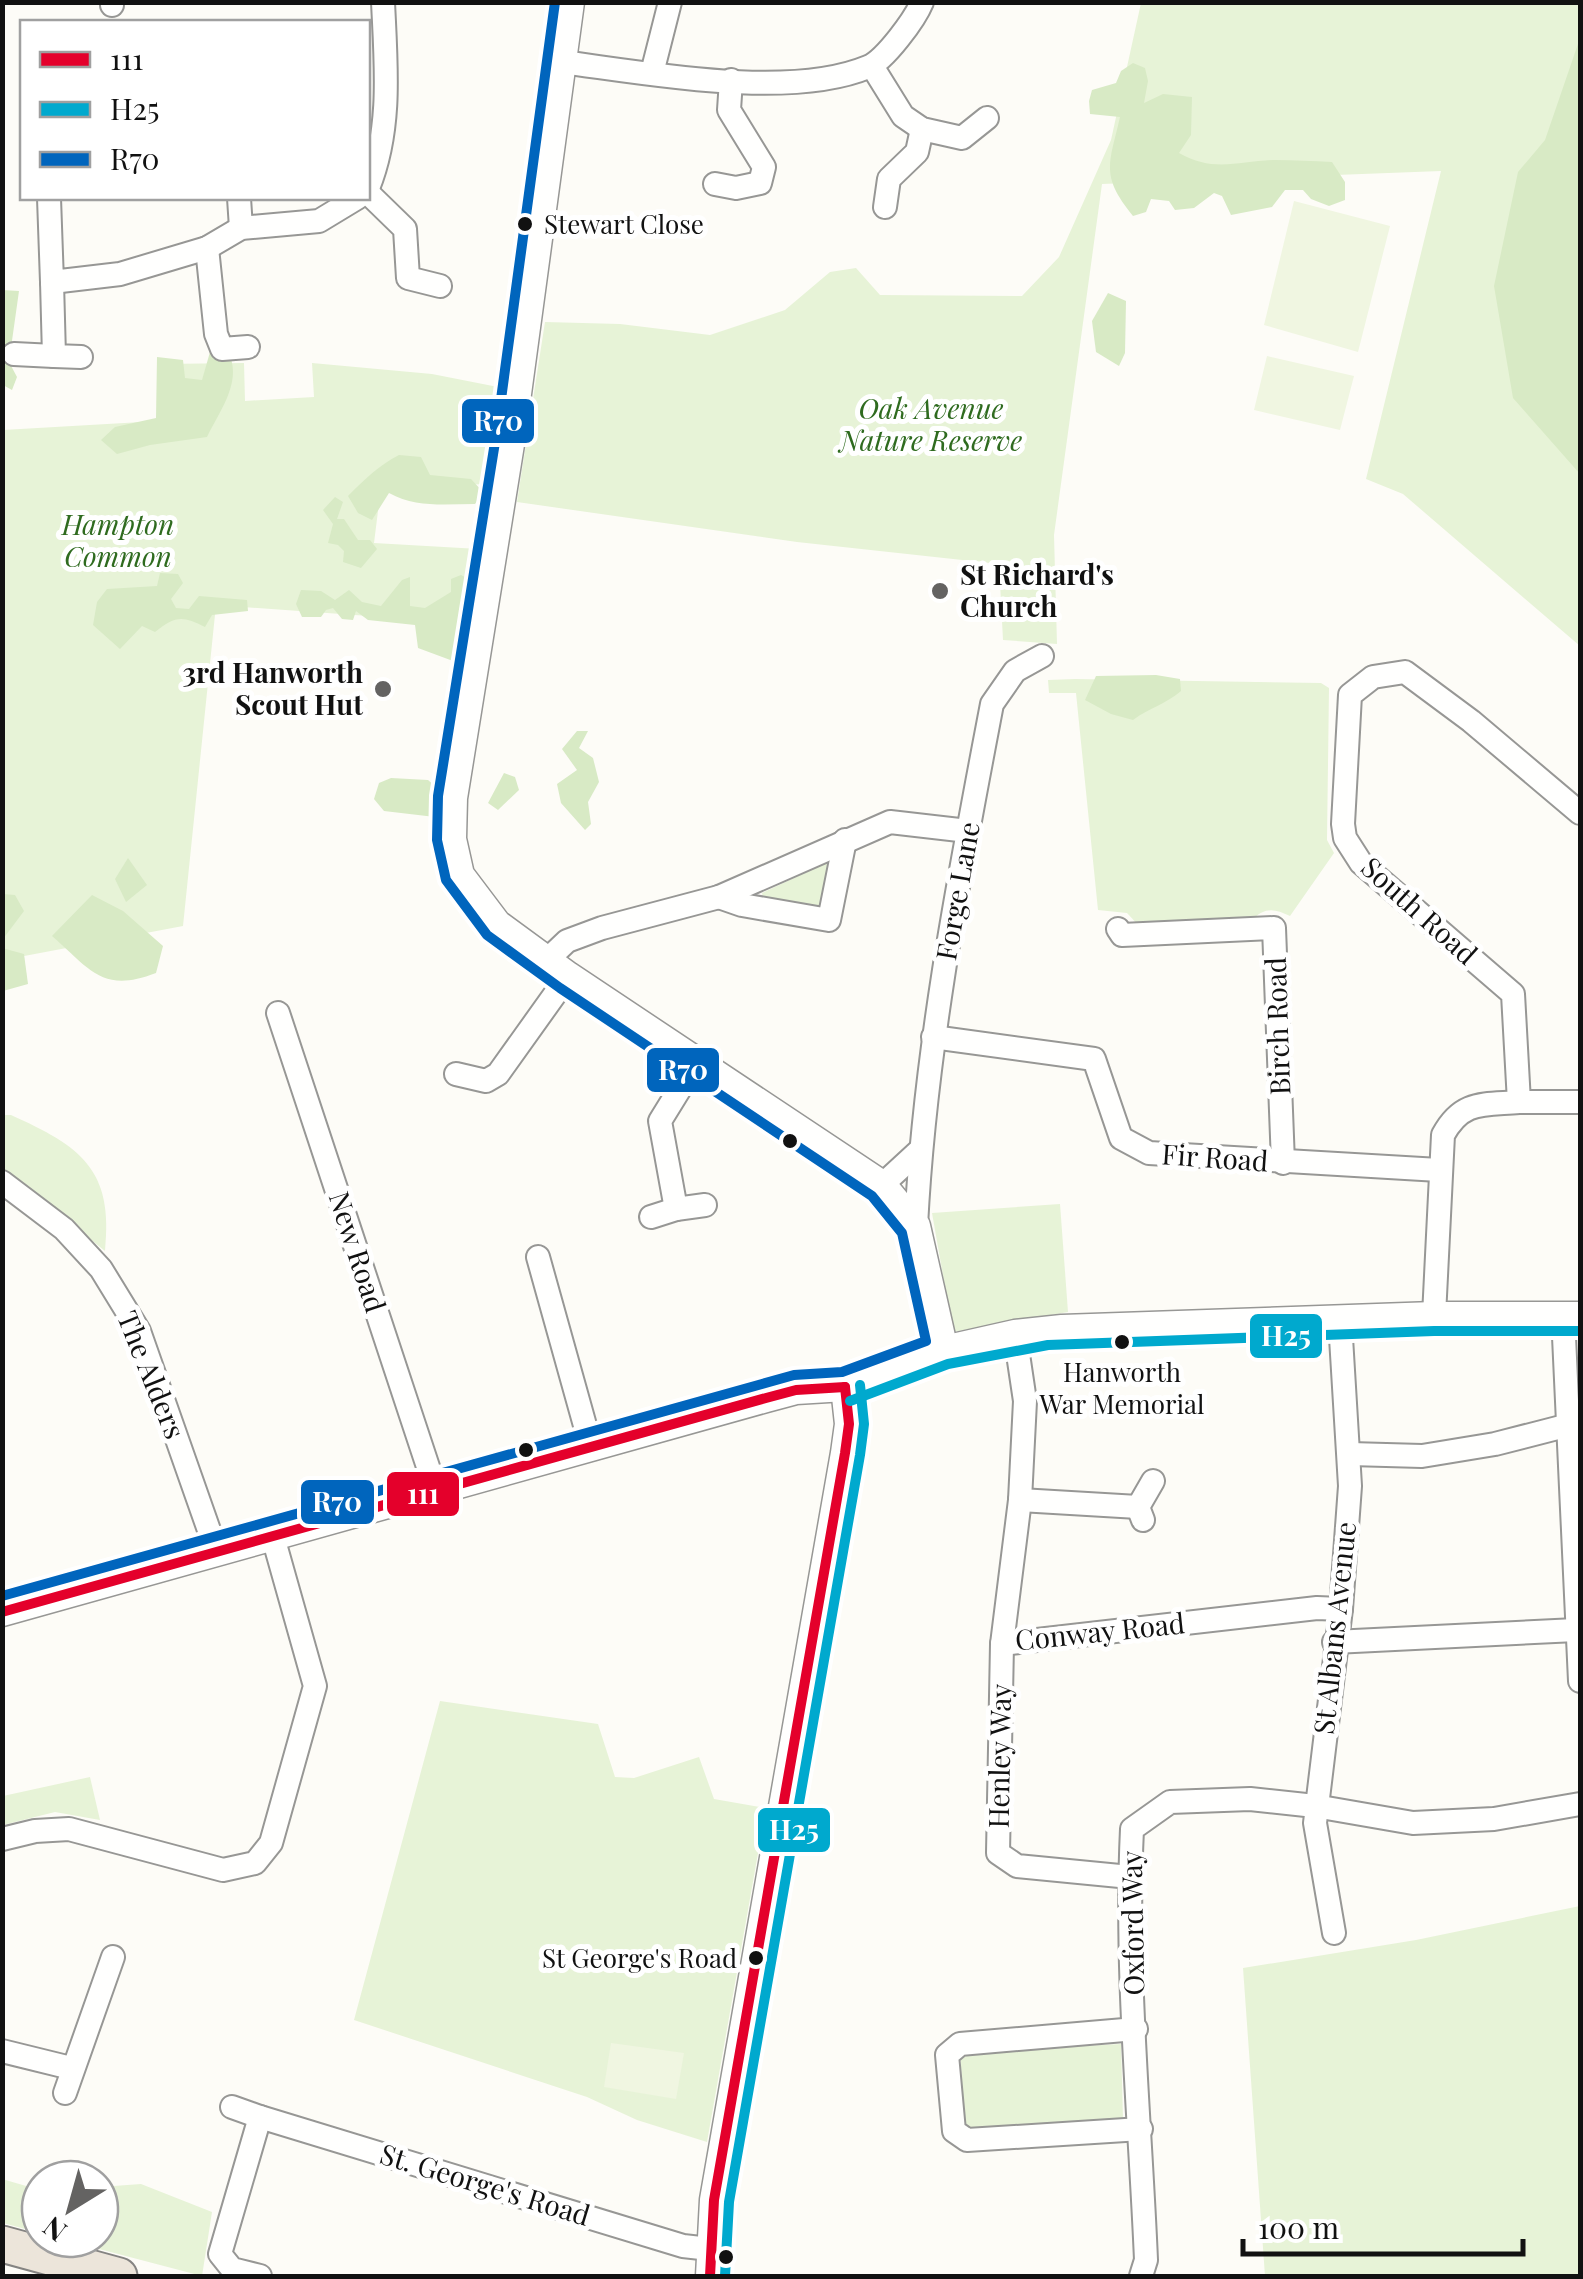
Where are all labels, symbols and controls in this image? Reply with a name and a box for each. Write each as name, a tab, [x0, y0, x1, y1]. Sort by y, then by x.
legend	[20, 20, 370, 200]
text: 111	[110, 38, 143, 78]
text: H25	[110, 88, 160, 128]
text: R70	[110, 138, 160, 178]
place label: Stewart Close	[544, 206, 704, 241]
marker: Stewart Close	[515, 214, 535, 234]
park label: Oak Avenue Nature Reserve	[837, 389, 1022, 458]
line badge: R70	[460, 397, 536, 445]
text: R70	[473, 401, 523, 438]
park label: Hampton Common	[61, 505, 174, 574]
place label: St Richard's Church	[960, 555, 1114, 624]
marker: St Richard's Church	[929, 580, 951, 602]
place label: 3rd Hanworth Scout Hut	[182, 653, 363, 722]
marker: 3rd Hanworth Scout Hut	[372, 678, 394, 700]
street label: Forge Lane	[926, 819, 987, 963]
street label: South Road	[1354, 848, 1486, 972]
street label: Birch Road	[1256, 956, 1297, 1096]
line badge: R70	[645, 1046, 721, 1094]
text: R70	[658, 1050, 708, 1087]
unlabelled marker	[780, 1131, 800, 1151]
street label: Fir Road	[1161, 1134, 1270, 1179]
street label: New Road	[322, 1186, 395, 1317]
street label: The Alders	[110, 1305, 195, 1444]
line badge: H25	[1248, 1312, 1324, 1360]
text: H25	[1261, 1316, 1311, 1353]
marker: Hanworth War Memorial	[1112, 1332, 1132, 1352]
place label: Hanworth War Memorial	[1039, 1354, 1204, 1421]
unlabelled marker	[516, 1440, 536, 1460]
line badge: 111	[385, 1470, 461, 1518]
text: 111	[407, 1474, 439, 1511]
line badge: R70	[299, 1478, 376, 1526]
text: R70	[312, 1482, 362, 1519]
street label: St Albans Avenue	[1304, 1520, 1363, 1736]
street label: Conway Road	[1013, 1603, 1186, 1658]
street label: Henley Way	[979, 1683, 1018, 1829]
line badge: H25	[756, 1806, 832, 1854]
text: H25	[769, 1810, 819, 1847]
street label: Oxford Way	[1112, 1850, 1151, 1996]
place label: St George's Road	[542, 1940, 737, 1975]
marker: St George's Road	[746, 1948, 766, 1968]
street label: St. George's Road	[376, 2134, 595, 2233]
north arrow	[20, 2159, 120, 2259]
scale bar	[1243, 2194, 1523, 2256]
text: 100 m	[1258, 2207, 1340, 2247]
text: N	[35, 2209, 73, 2251]
unlabelled marker	[716, 2247, 736, 2267]

